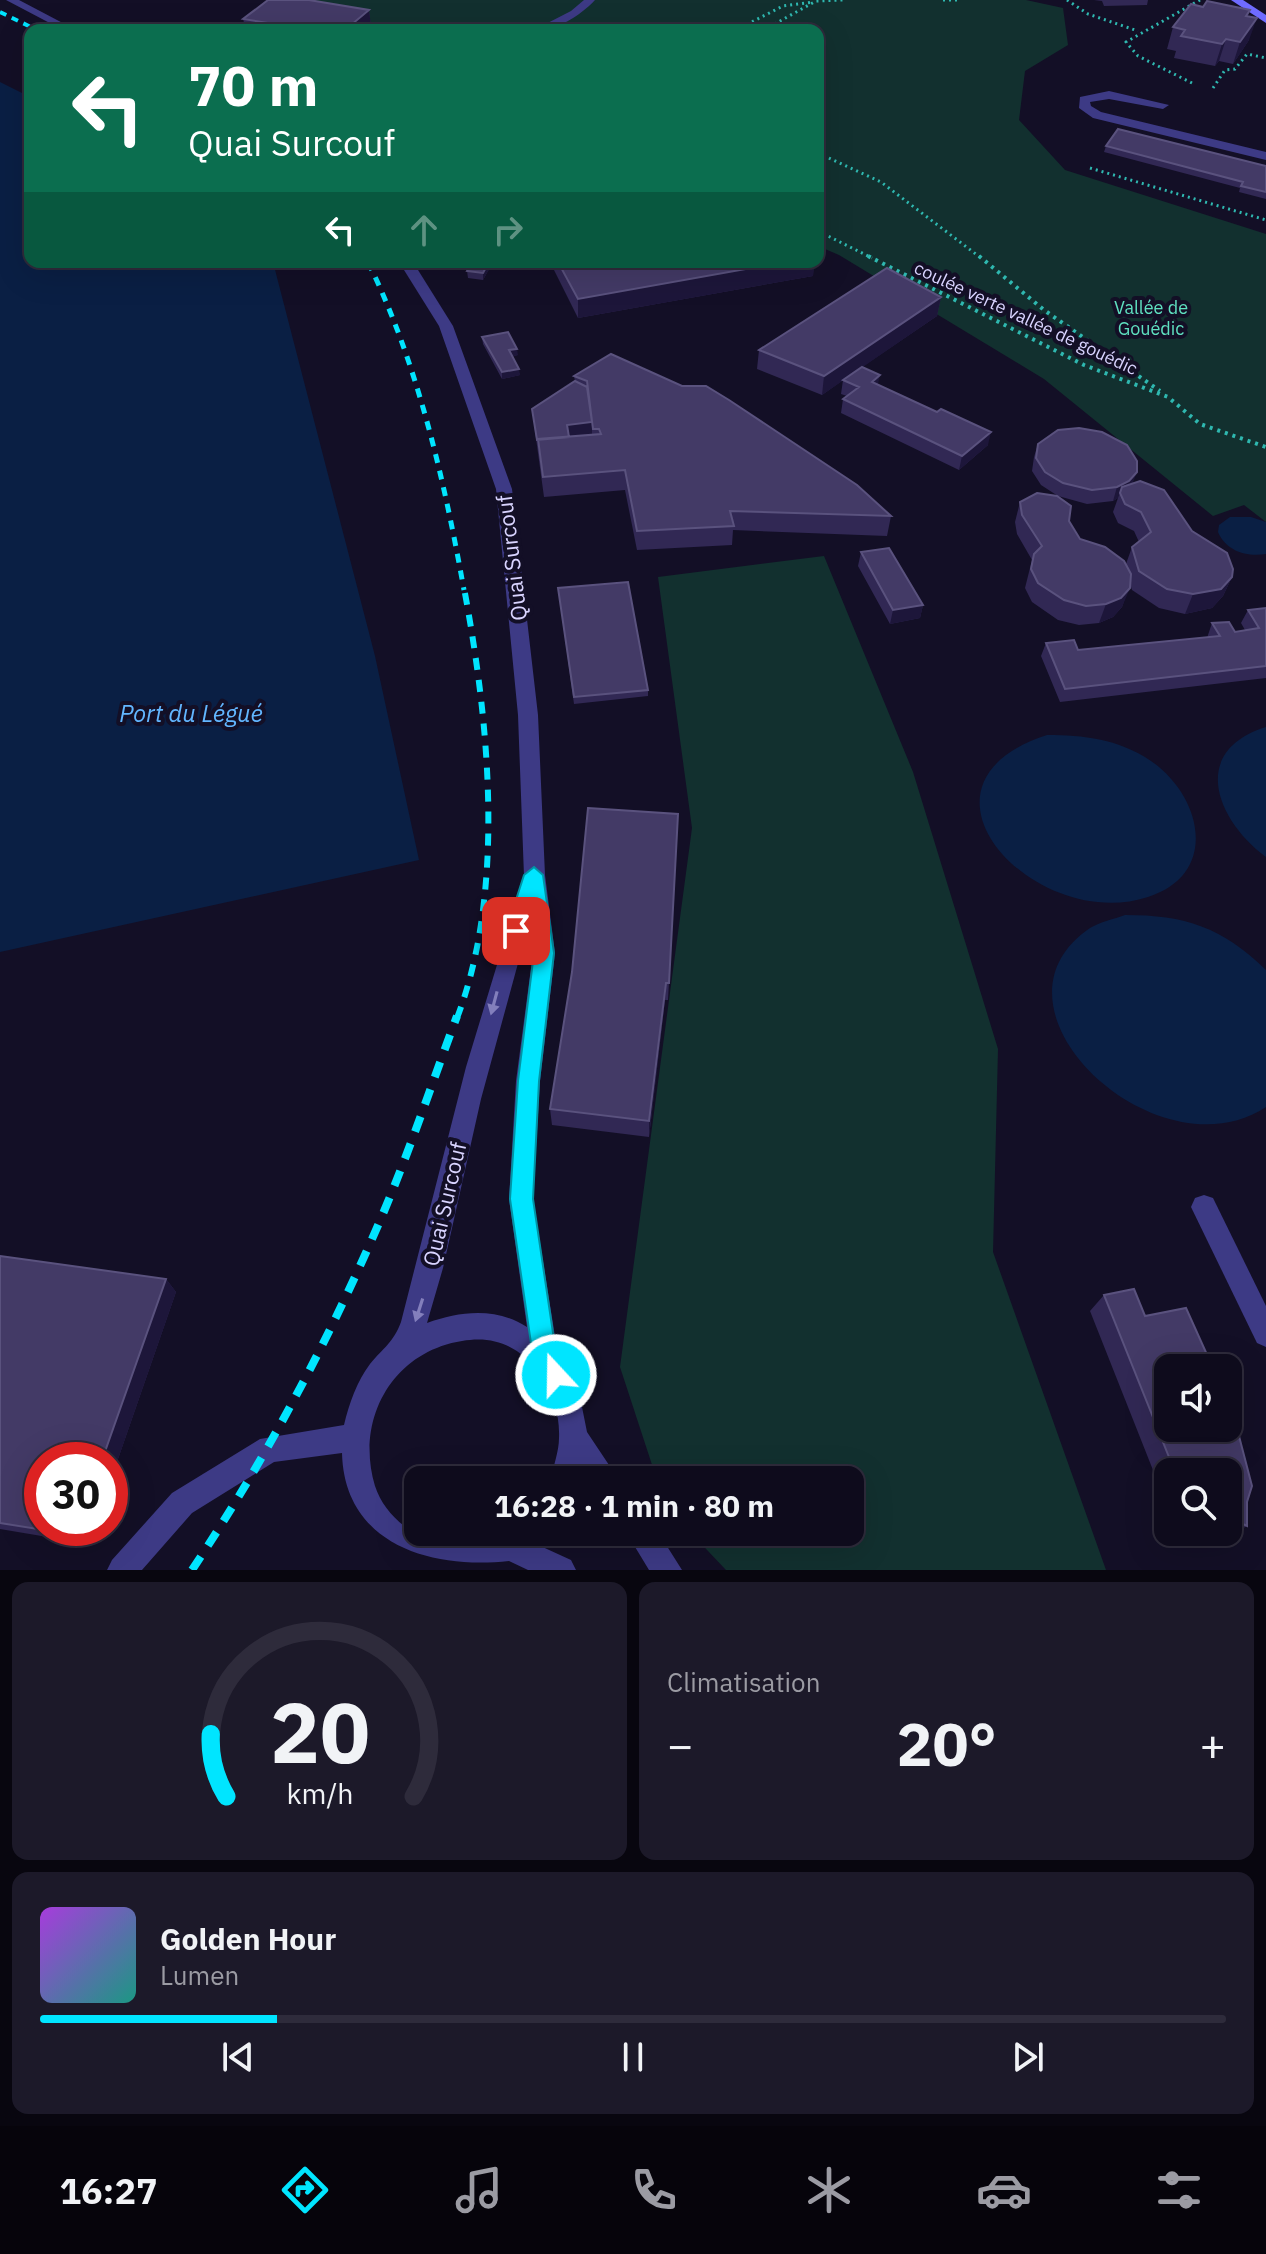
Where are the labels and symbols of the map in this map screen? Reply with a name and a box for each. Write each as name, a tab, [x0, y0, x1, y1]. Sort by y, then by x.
street label: coulée verte vallée de gouédic	[911, 256, 1141, 380]
park label: Vallée de Gouédic	[1114, 296, 1188, 340]
street label: Quai Surcouf	[489, 493, 533, 623]
water label: Port du Légué	[119, 697, 263, 729]
pin	[482, 897, 550, 965]
one-way arrow	[488, 990, 500, 1015]
street label: Quai Surcouf	[416, 1139, 472, 1269]
one-way arrow	[412, 1298, 425, 1322]
position arrow	[514, 1333, 598, 1417]
speed limit sign: 30	[24, 1442, 128, 1546]

